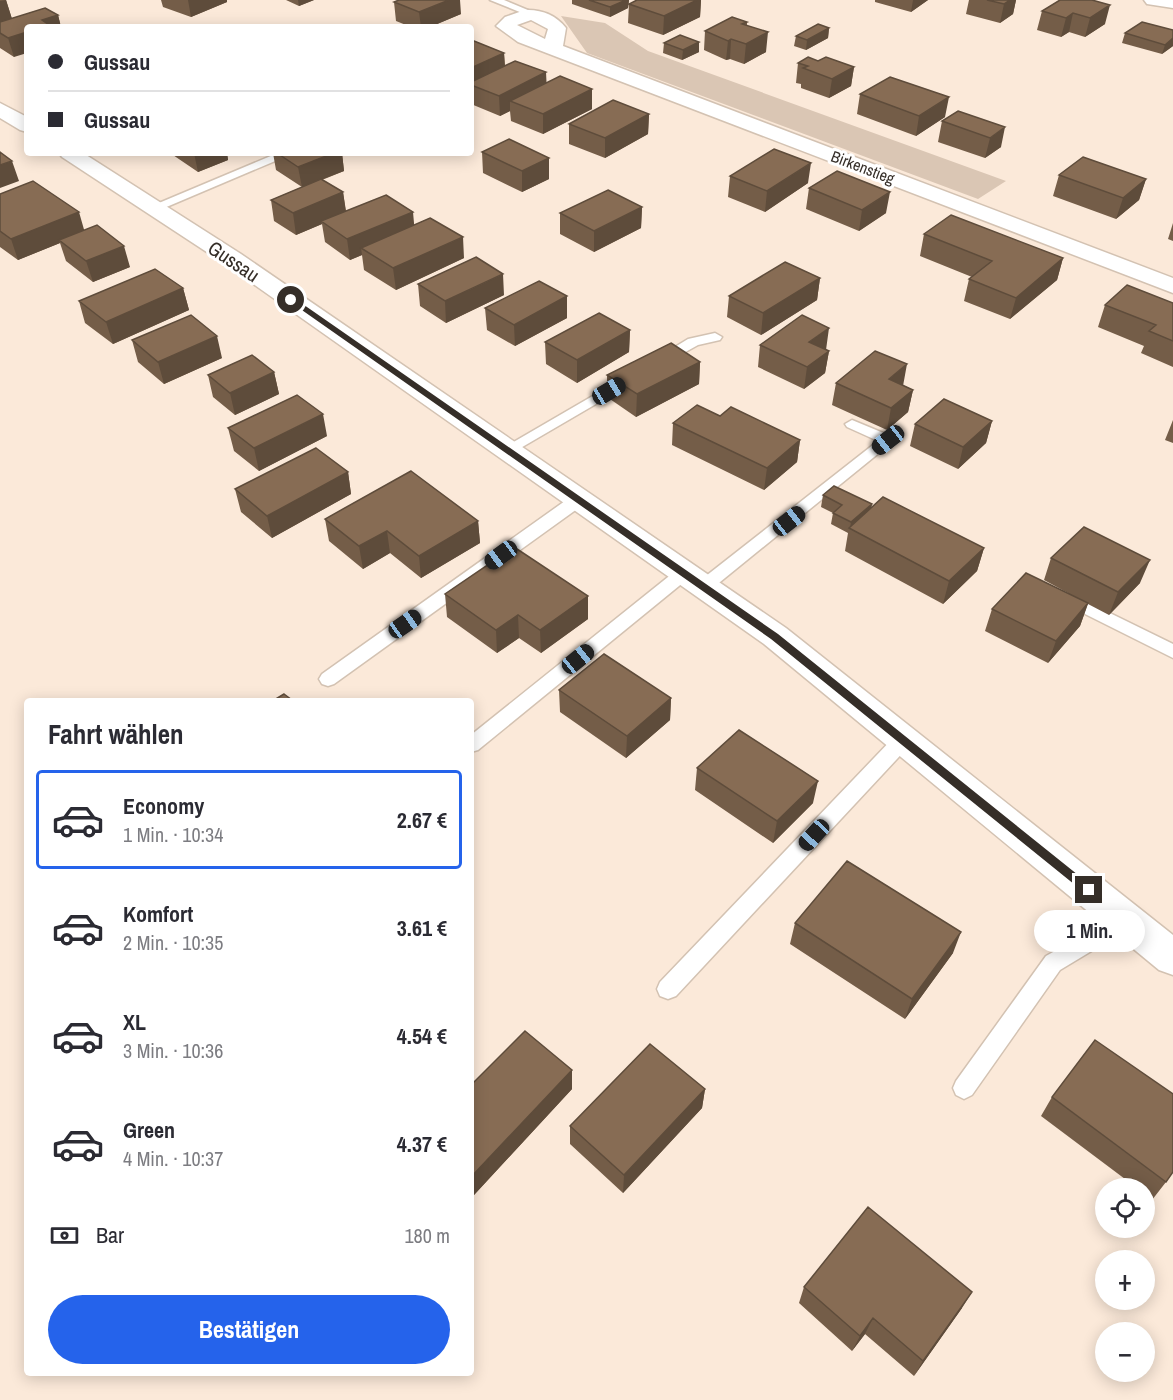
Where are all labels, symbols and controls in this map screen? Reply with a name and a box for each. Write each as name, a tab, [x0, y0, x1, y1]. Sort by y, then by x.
text: Gussau	[84, 47, 150, 77]
text: Gussau	[84, 105, 150, 135]
street label: Birkenstieg	[828, 145, 899, 189]
street label: Gussau	[203, 234, 265, 288]
route start	[277, 286, 304, 313]
car	[589, 374, 629, 408]
car	[868, 422, 908, 458]
car	[769, 503, 809, 539]
car	[481, 537, 521, 573]
car	[385, 606, 425, 642]
car	[558, 641, 598, 677]
text: Fahrt wählen	[48, 716, 184, 752]
text: Economy	[123, 791, 204, 821]
icon: car	[51, 793, 105, 847]
text: 2.67 €	[397, 805, 447, 835]
car	[795, 816, 833, 854]
text: 1 Min. · 10:34	[123, 821, 223, 848]
route end	[1075, 876, 1102, 903]
text: Komfort	[123, 899, 193, 929]
icon: car	[51, 901, 105, 955]
callout: 1 Min.	[1034, 911, 1144, 953]
text: 3.61 €	[397, 913, 447, 943]
text: 1 Min.	[1066, 917, 1113, 944]
text: 2 Min. · 10:35	[123, 929, 223, 956]
text: XL	[123, 1007, 146, 1037]
icon: car	[51, 1009, 105, 1063]
text: 4.54 €	[397, 1021, 447, 1051]
text: 3 Min. · 10:36	[123, 1037, 223, 1064]
text: Green	[123, 1115, 175, 1145]
icon: car	[51, 1117, 105, 1171]
text: 4.37 €	[397, 1129, 447, 1159]
text: 4 Min. · 10:37	[123, 1145, 223, 1172]
map controls	[1095, 1178, 1155, 1382]
button: locate	[1095, 1178, 1155, 1238]
icon: cash	[48, 1219, 81, 1252]
text: Bar	[96, 1220, 124, 1250]
text: 180 m	[404, 1222, 450, 1249]
button: +	[1095, 1250, 1155, 1310]
button: Bestätigen	[48, 1295, 450, 1364]
button: −	[1095, 1322, 1155, 1382]

